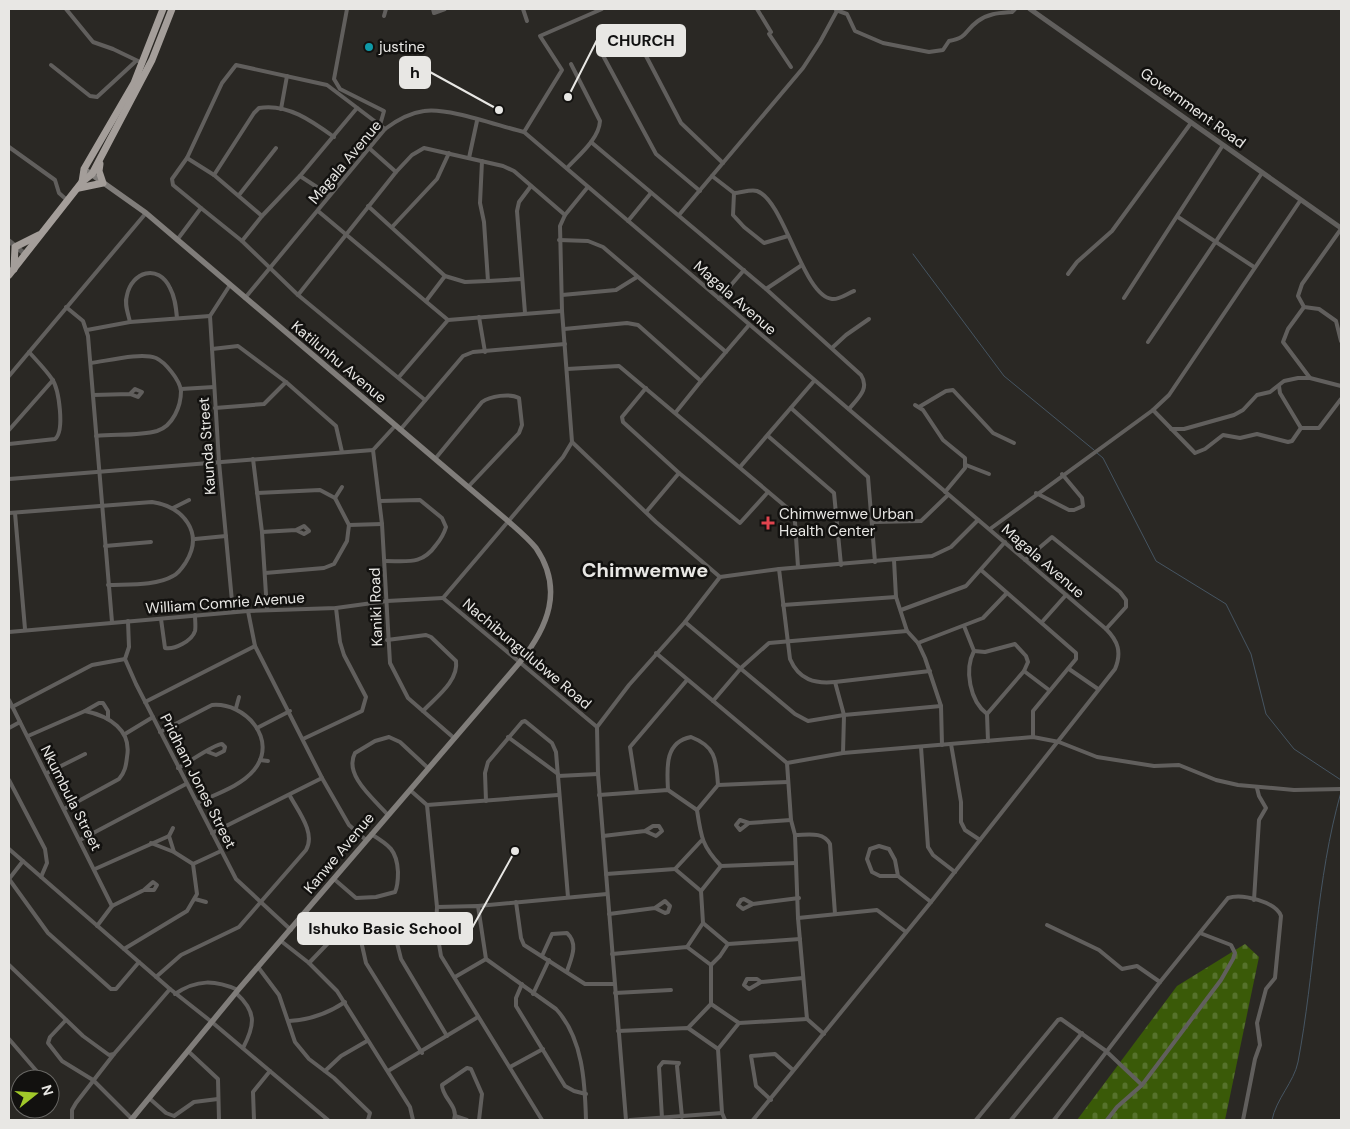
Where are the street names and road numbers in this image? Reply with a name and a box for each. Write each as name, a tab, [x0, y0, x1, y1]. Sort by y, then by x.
street label: Government Road	[1136, 63, 1250, 153]
street label: Magala Avenue	[304, 116, 386, 208]
street label: Magala Avenue	[689, 256, 781, 340]
street label: Katilunhu Avenue	[287, 316, 391, 408]
street label: Kaunda Street	[194, 396, 220, 496]
street label: Magala Avenue	[997, 519, 1089, 603]
street label: Kaniki Road	[365, 567, 387, 647]
street label: William Comrie Avenue	[145, 587, 305, 619]
street label: Nachibungulubwe Road	[458, 594, 596, 714]
street label: Pridham Jones Street	[155, 710, 241, 852]
street label: Nkumbula Street	[36, 742, 106, 854]
street label: Kanwe Avenue	[299, 808, 379, 898]

